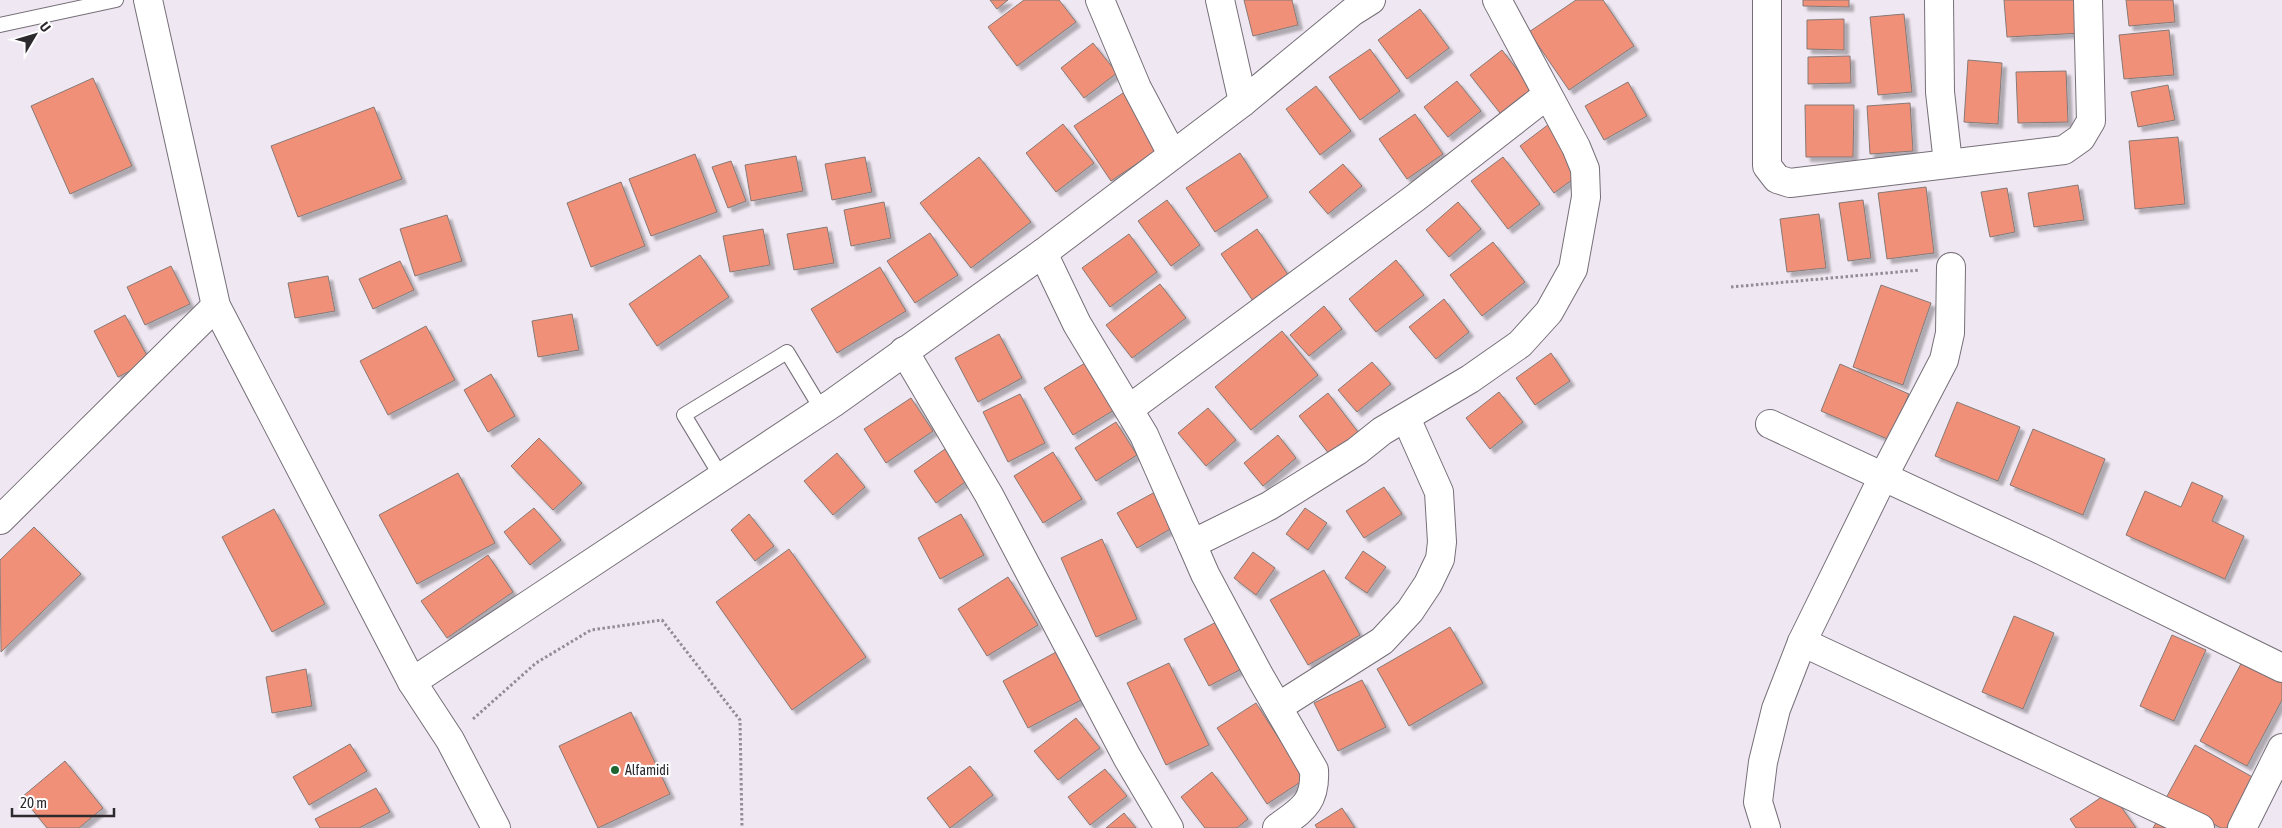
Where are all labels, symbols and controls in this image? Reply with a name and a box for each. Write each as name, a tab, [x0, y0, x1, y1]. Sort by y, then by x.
north arrow	[10, 10, 60, 60]
text: U	[36, 19, 54, 35]
place label: Alfamidi	[625, 762, 669, 778]
marker: Alfamidi	[609, 764, 621, 776]
scale bar	[12, 786, 115, 818]
text: 20 m	[20, 794, 47, 811]

